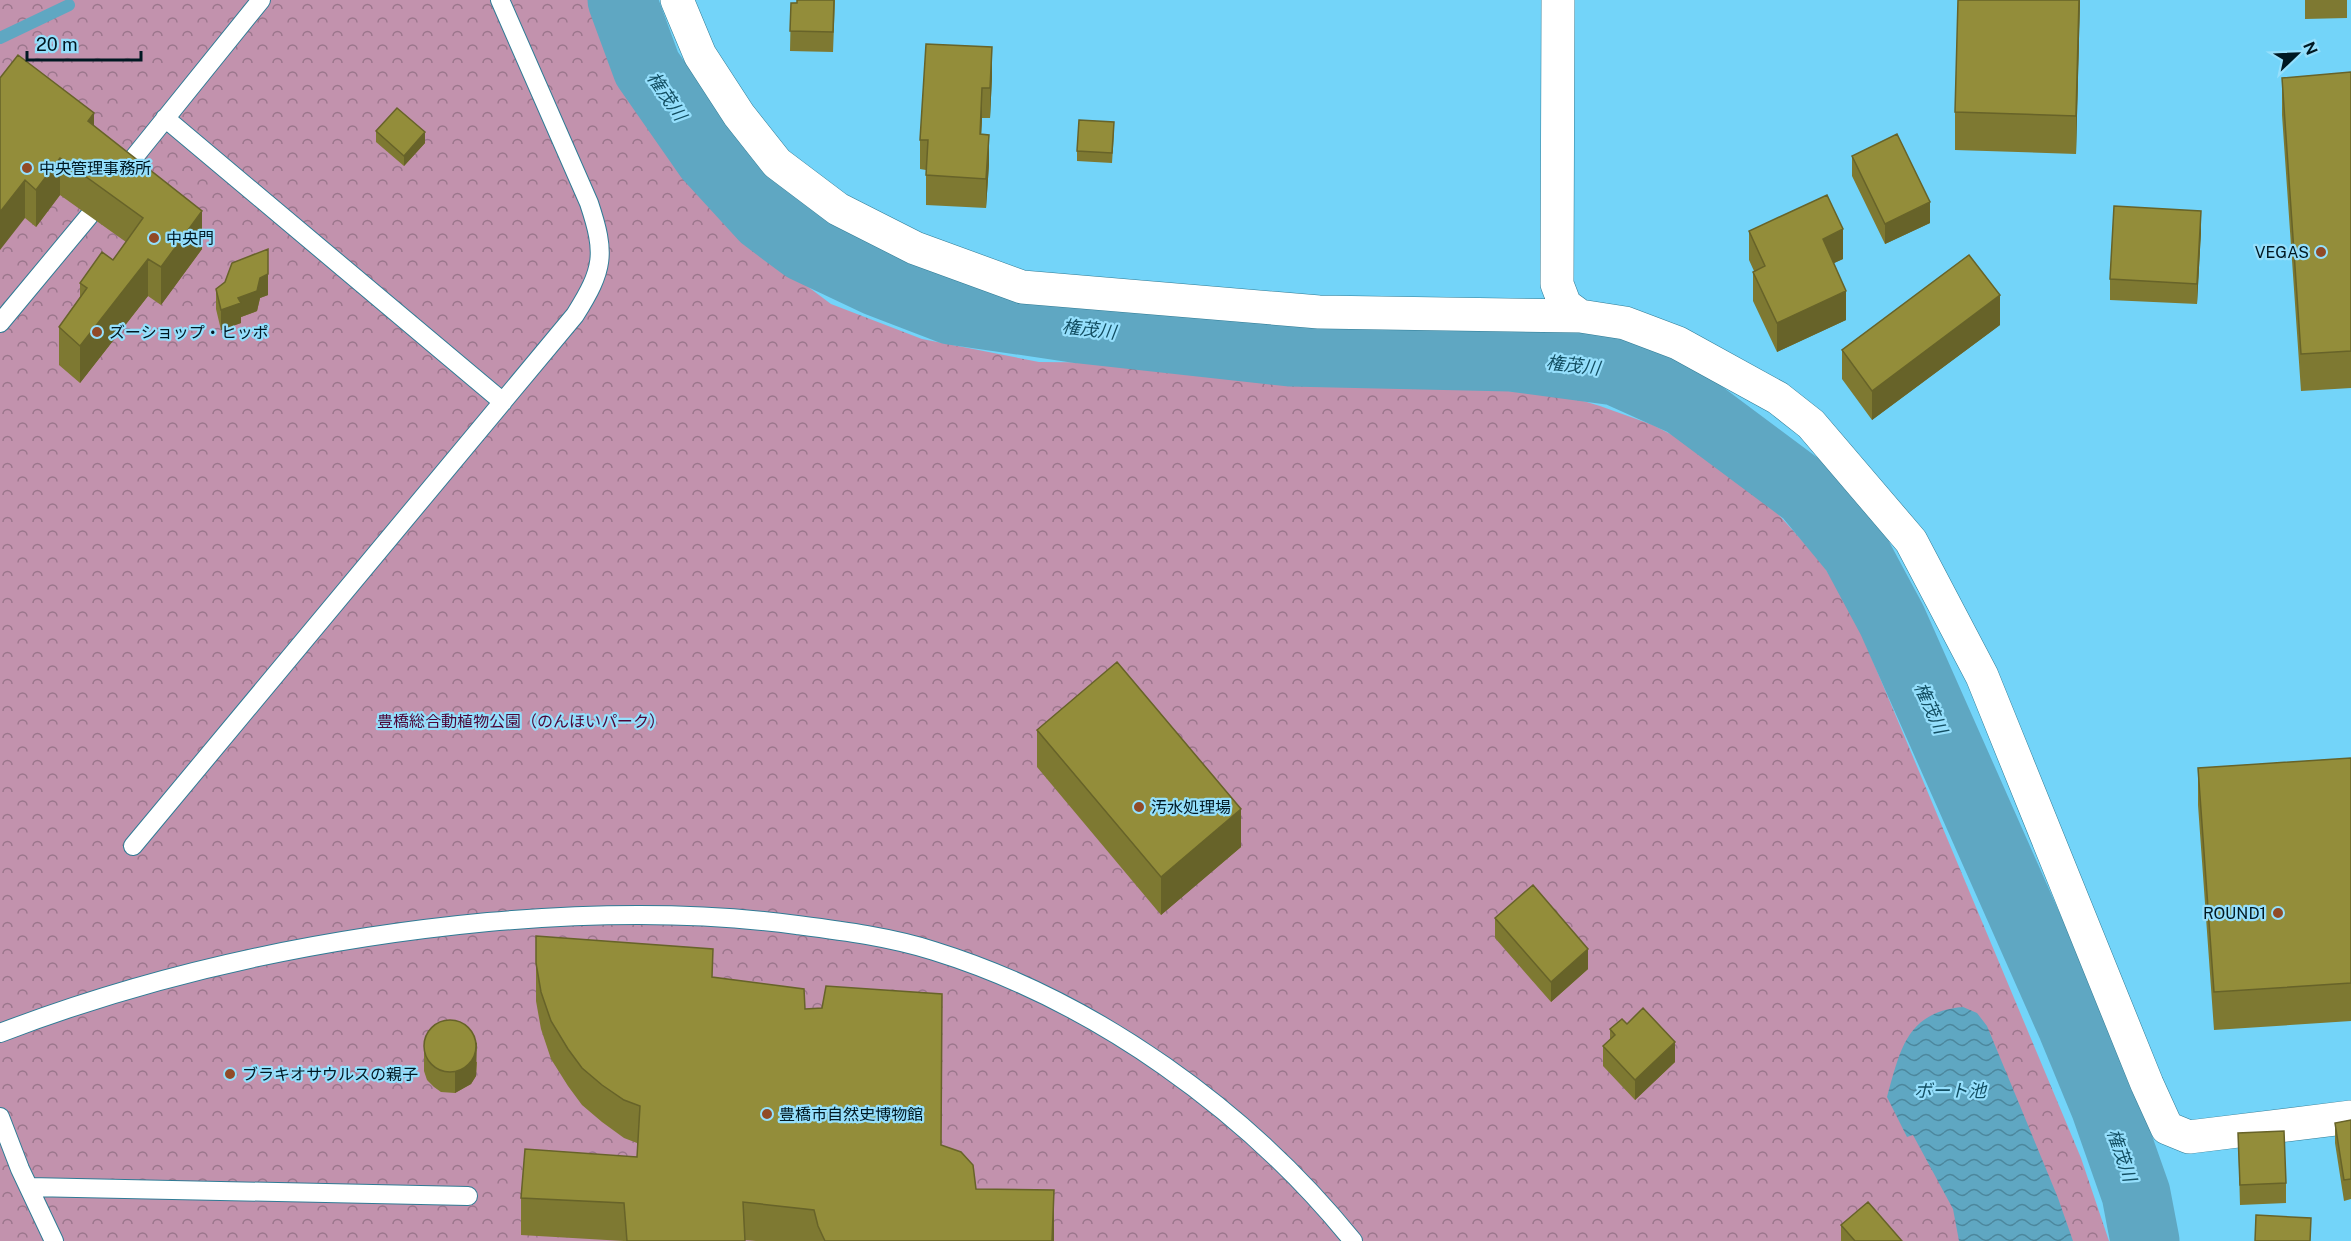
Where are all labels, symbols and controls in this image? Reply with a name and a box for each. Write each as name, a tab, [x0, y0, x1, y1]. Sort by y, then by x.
scale bar	[27, 24, 141, 62]
north arrow	[2267, 24, 2327, 84]
text: 20 m	[36, 34, 78, 55]
text: N	[2299, 39, 2322, 58]
water label: 権茂川	[643, 68, 692, 126]
place label: 中央管理事務所	[39, 159, 151, 178]
marker: 中央管理事務所	[20, 161, 34, 175]
place label: 中央門	[166, 229, 214, 248]
marker: 中央門	[147, 231, 161, 245]
place label: VEGAS	[2255, 243, 2309, 262]
marker: VEGAS	[2314, 245, 2328, 259]
water label: 権茂川	[1061, 315, 1119, 343]
place label: ズーショップ・ヒッポ	[109, 323, 269, 342]
marker: ズーショップ・ヒッポ	[90, 325, 104, 339]
water label: 権茂川	[1545, 351, 1603, 379]
water label: 権茂川	[1910, 679, 1952, 739]
park label: 豊橋総合動植物公園（のんほいパーク）	[377, 712, 665, 731]
place label: 汚水処理場	[1151, 798, 1231, 817]
marker: 汚水処理場	[1132, 800, 1146, 814]
place label: ROUND1	[2203, 904, 2266, 923]
marker: ROUND1	[2271, 906, 2285, 920]
place label: ブラキオサウルスの親子	[242, 1065, 418, 1084]
marker: ブラキオサウルスの親子	[223, 1067, 237, 1081]
water label: ボート池	[1914, 1080, 1988, 1101]
place label: 豊橋市自然史博物館	[779, 1105, 923, 1124]
marker: 豊橋市自然史博物館	[760, 1107, 774, 1121]
water label: 権茂川	[2103, 1126, 2141, 1186]

